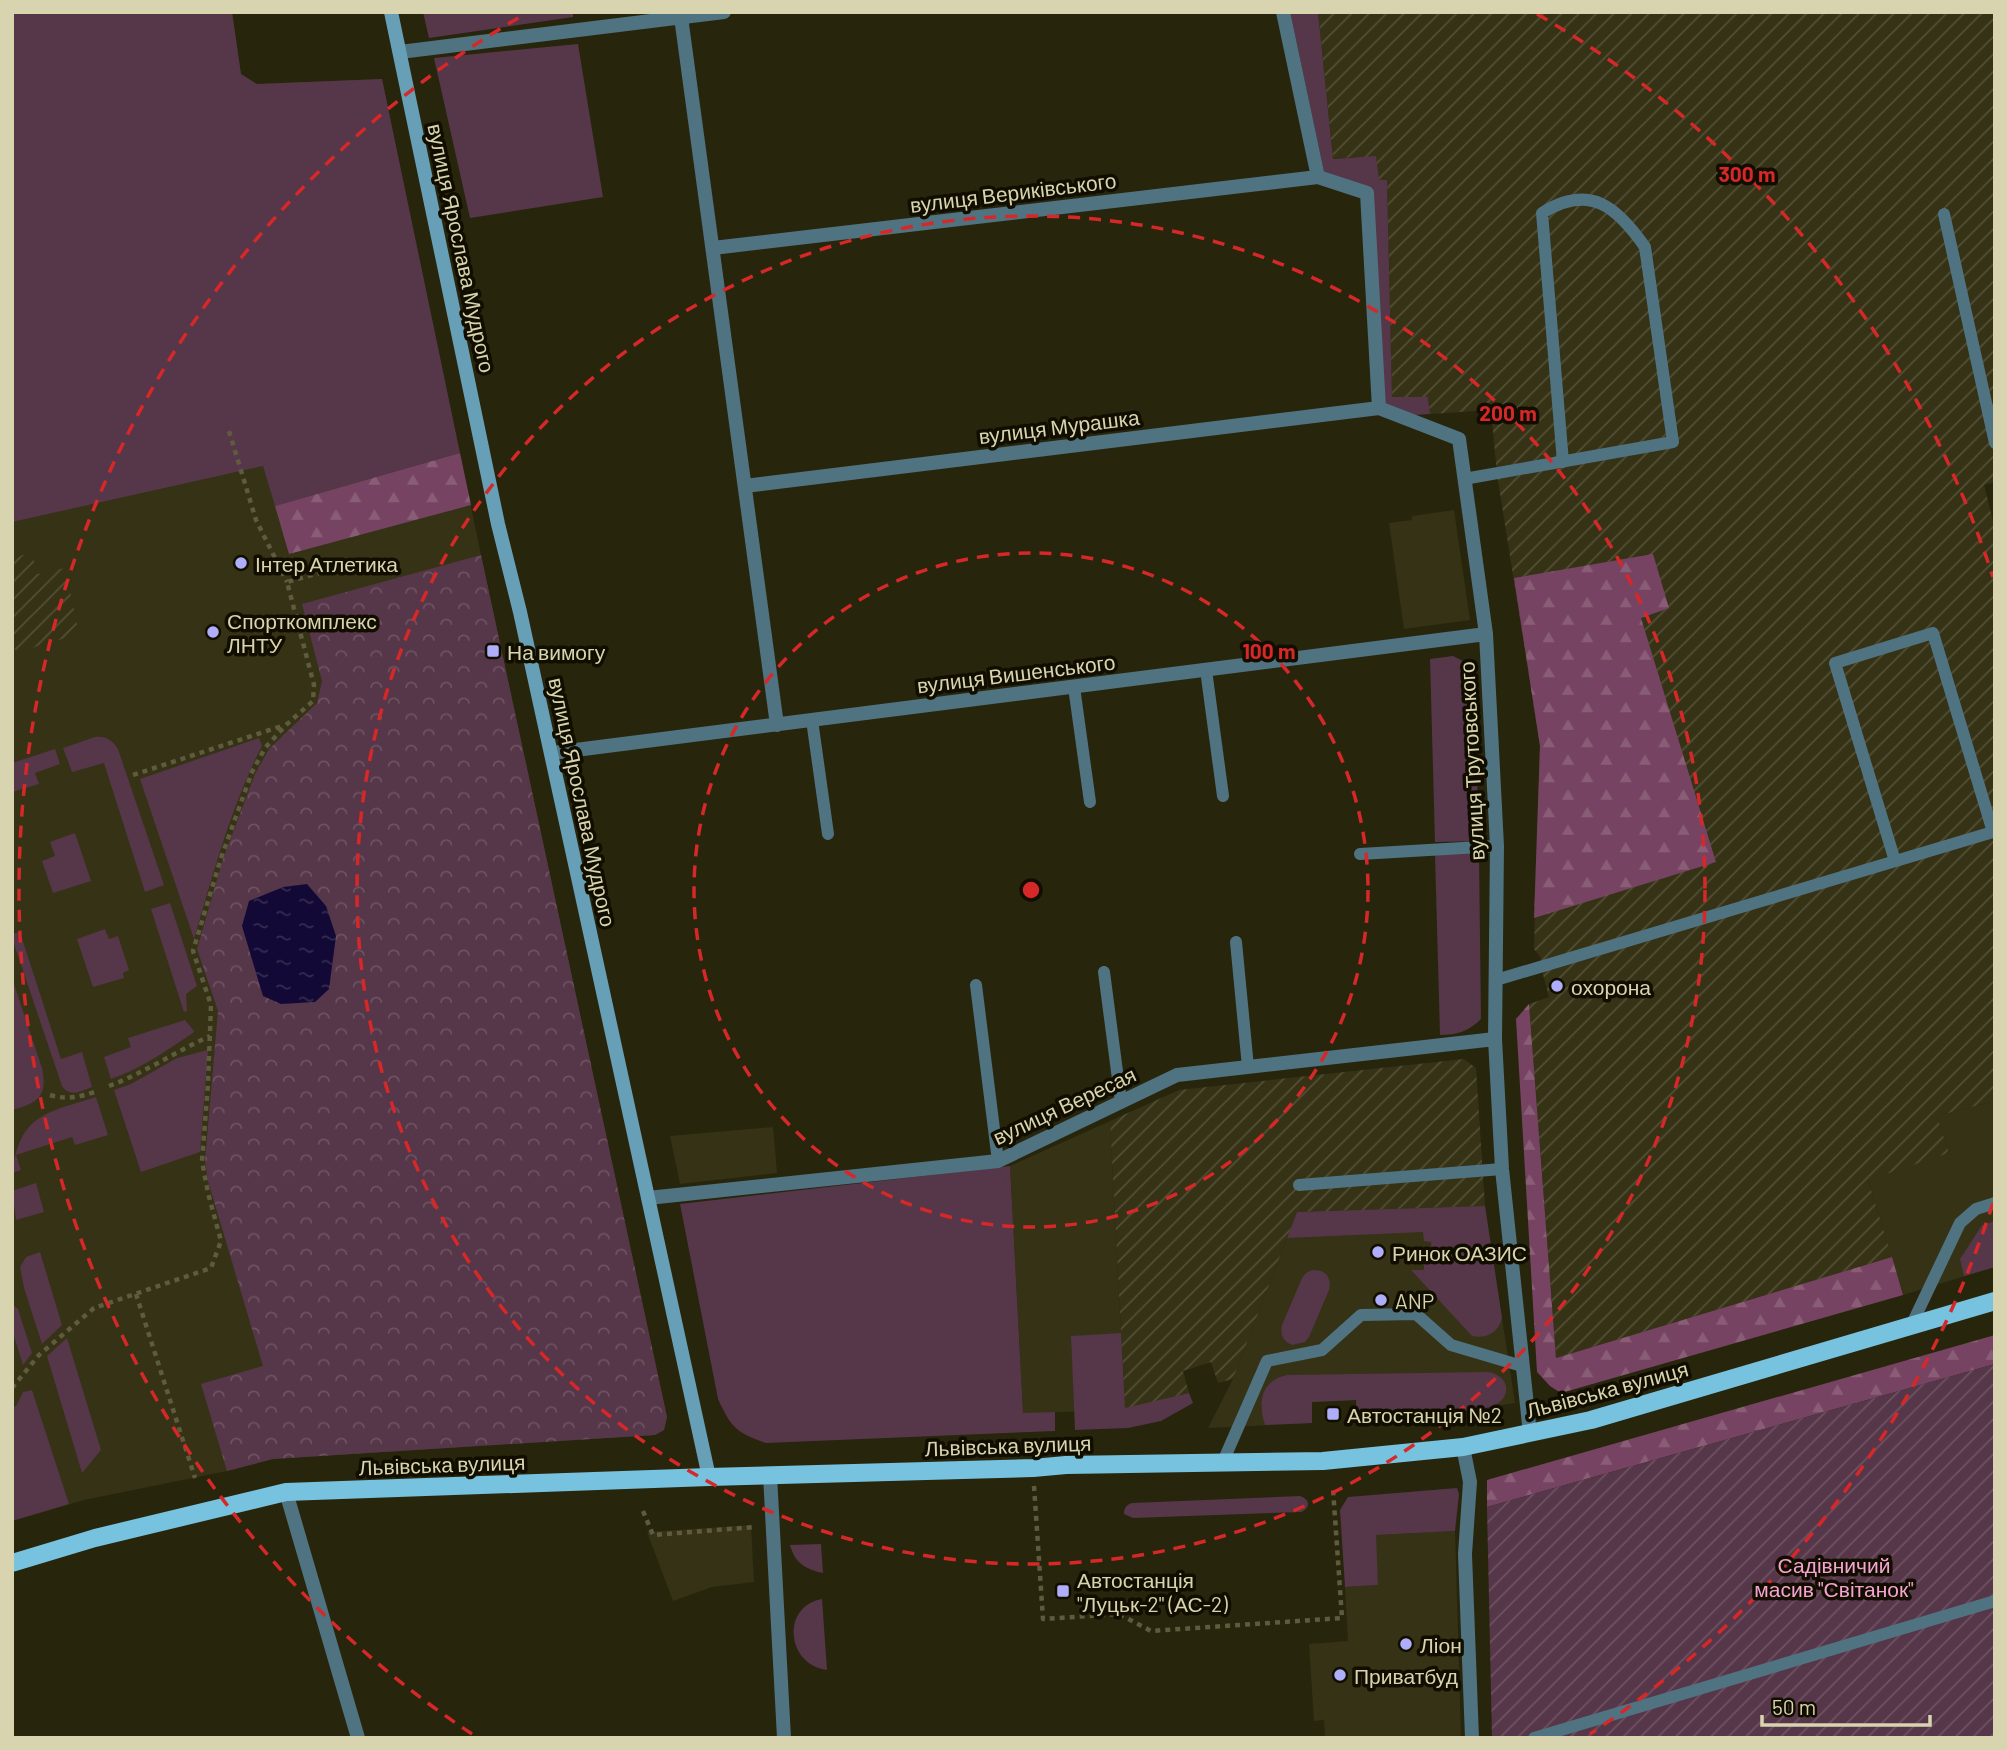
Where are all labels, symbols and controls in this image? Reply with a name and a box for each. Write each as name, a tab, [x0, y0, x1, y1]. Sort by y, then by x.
street label: вулиця Ярослава Мудрого	[423, 121, 501, 375]
text: 300 m	[1718, 161, 1776, 186]
street label: вулиця Вериківського	[908, 167, 1118, 217]
text: 200 m	[1479, 400, 1537, 425]
street label: вулиця Мурашка	[977, 404, 1141, 448]
place label: Інтер Атлетика	[255, 551, 398, 576]
marker: Інтер Атлетика	[233, 555, 249, 571]
place label: Спорткомплекс ЛНТУ	[227, 608, 377, 657]
marker: Спорткомплекс ЛНТУ	[205, 624, 221, 640]
text: 100 m	[1242, 638, 1296, 663]
place label: На вимогу	[507, 639, 606, 664]
marker: На вимогу	[485, 643, 501, 659]
street label: вулиця Вишенського	[915, 648, 1117, 698]
street label: вулиця Трутовського	[1453, 661, 1489, 861]
street label: вулиця Ярослава Мудрого	[544, 675, 622, 929]
centre of rings	[1019, 878, 1043, 902]
place label: охорона	[1571, 974, 1651, 999]
marker: охорона	[1549, 978, 1565, 994]
street label: вулиця Вересая	[989, 1061, 1139, 1149]
place label: Ринок ОАЗИС	[1392, 1240, 1527, 1265]
marker: Ринок ОАЗИС	[1370, 1244, 1386, 1260]
place label: ANP	[1395, 1288, 1434, 1313]
marker: ANP	[1373, 1292, 1389, 1308]
street label: Львівська вулиця	[1523, 1355, 1691, 1423]
place label: Автостанція №2	[1347, 1402, 1502, 1427]
marker: Автостанція №2	[1325, 1406, 1341, 1422]
street label: Львівська вулиця	[924, 1430, 1092, 1460]
street label: Львівська вулиця	[358, 1449, 526, 1479]
park label: Садівничий масив "Світанок"	[1754, 1552, 1914, 1601]
place label: Автостанція "Луцьк-2" (АС-2)	[1077, 1567, 1228, 1616]
marker: Автостанція "Луцьк-2" (АС-2)	[1055, 1583, 1071, 1599]
place label: Ліон	[1420, 1632, 1462, 1657]
marker: Ліон	[1398, 1636, 1414, 1652]
place label: Приватбуд	[1354, 1663, 1458, 1688]
marker: Приватбуд	[1332, 1667, 1348, 1683]
scale bar	[1762, 1684, 1930, 1728]
text: 50 m	[1772, 1694, 1816, 1719]

